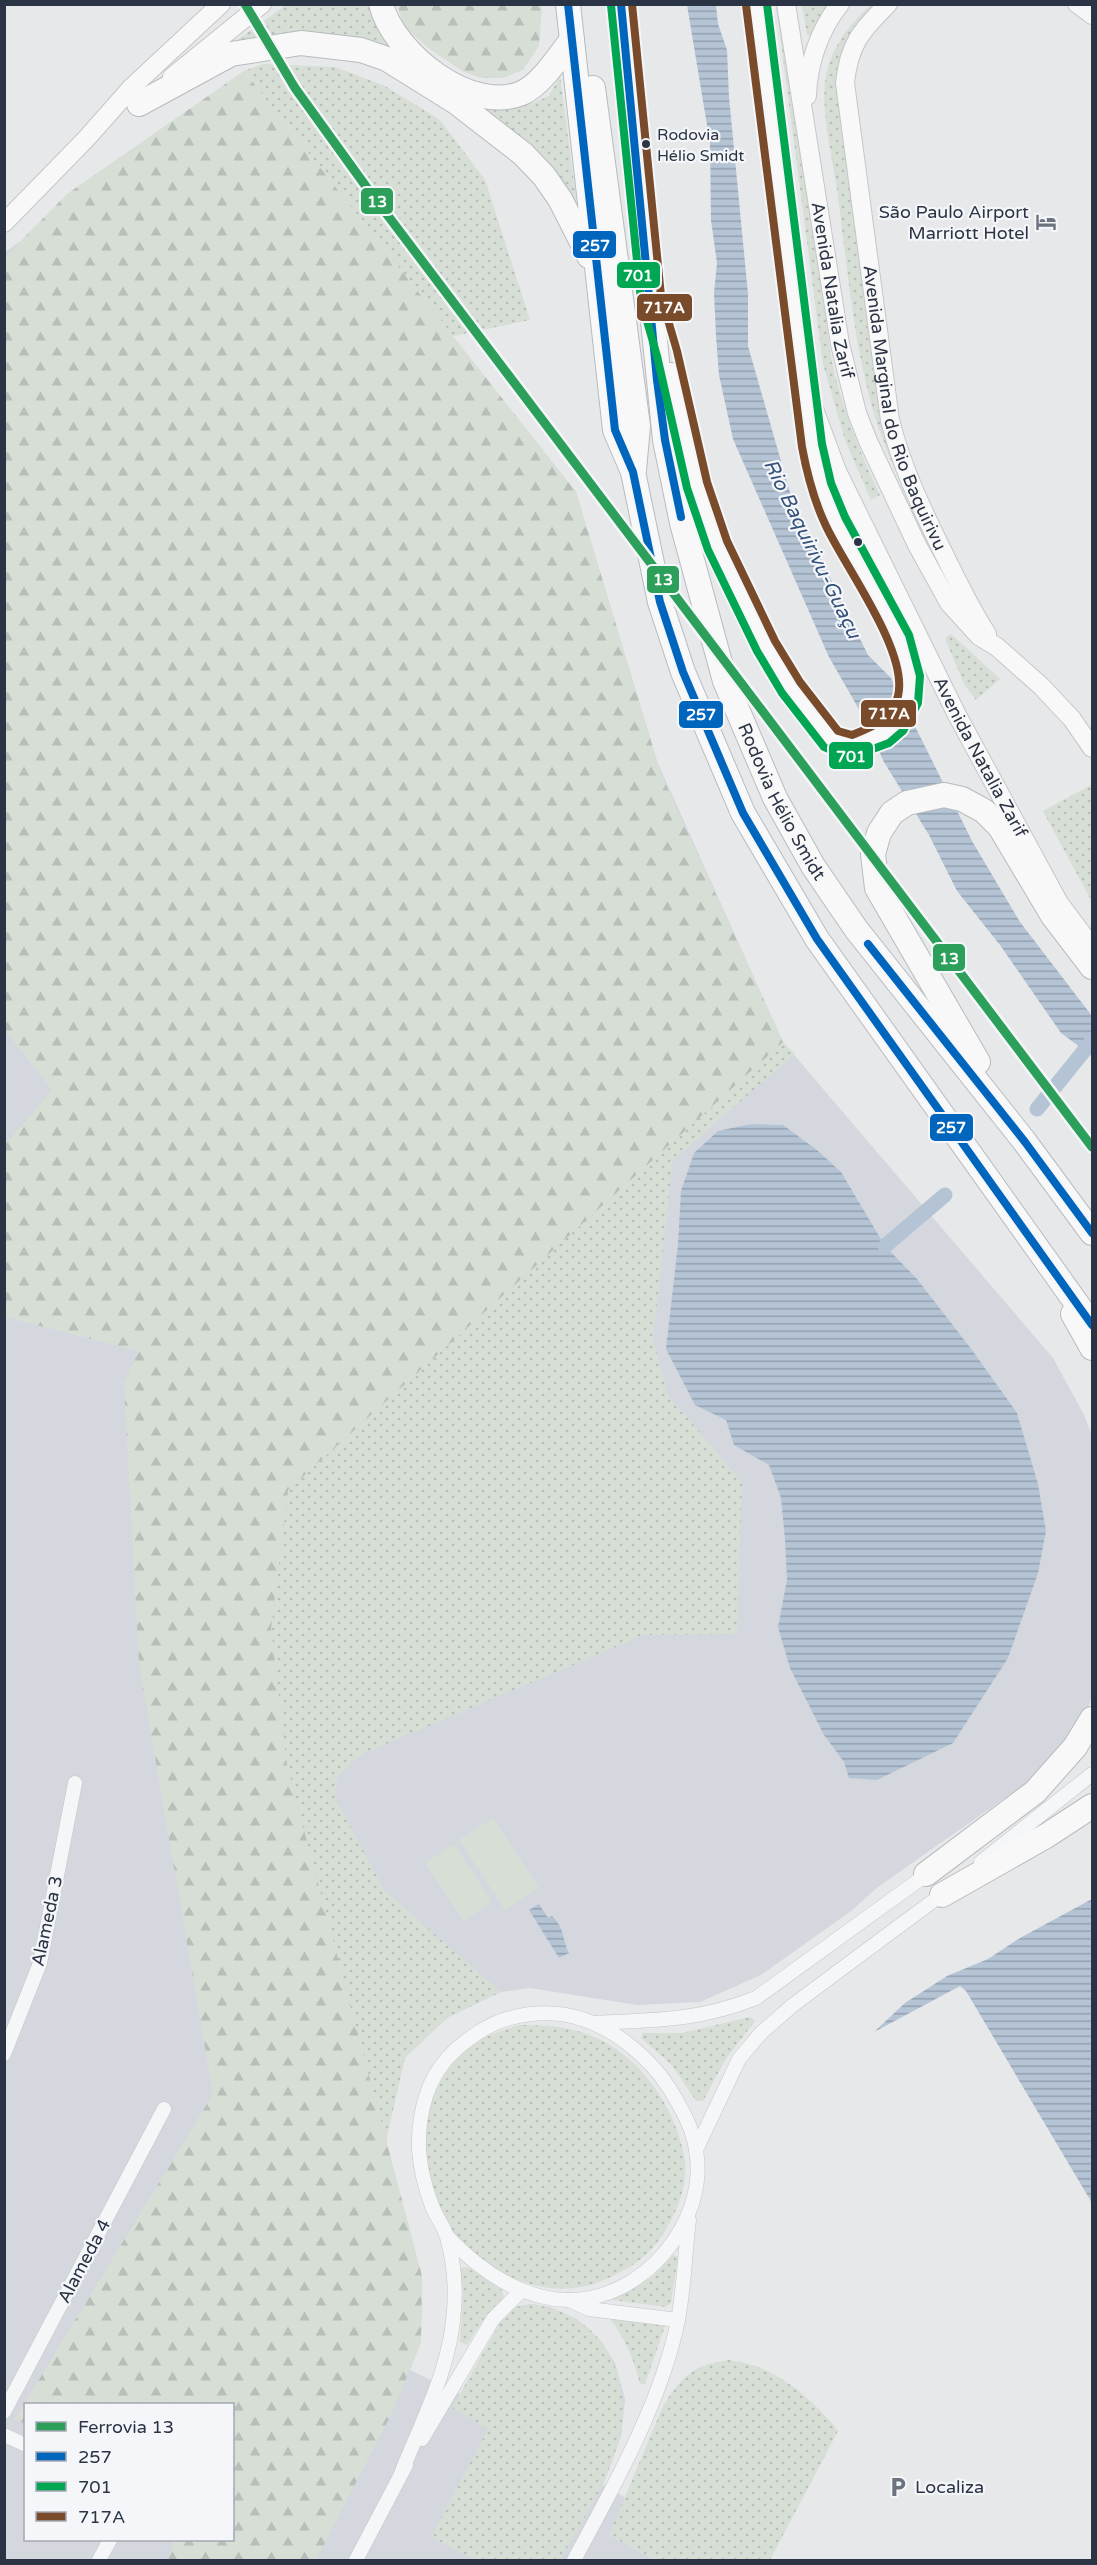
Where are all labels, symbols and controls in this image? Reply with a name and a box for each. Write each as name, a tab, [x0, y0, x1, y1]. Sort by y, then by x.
place label: Rodovia Hélio Smidt	[657, 125, 744, 166]
marker: Rodovia Hélio Smidt	[640, 138, 652, 150]
line badge: 13	[360, 187, 394, 215]
text: 13	[367, 192, 387, 212]
street label: Avenida Natalia Zarif	[807, 200, 859, 381]
place label: São Paulo Airport Marriott Hotel	[879, 201, 1029, 244]
hotel icon: São Paulo Airport Marriott Hotel	[1034, 210, 1058, 234]
line badge: 257	[572, 230, 617, 259]
text: 257	[580, 236, 610, 256]
line badge: 701	[616, 261, 661, 289]
street label: Avenida Marginal do Rio Baquirivu	[858, 264, 951, 554]
text: 701	[623, 266, 653, 286]
line badge: 717A	[636, 293, 693, 322]
text: 717A	[643, 298, 685, 318]
water label: Rio Baquirivu-Guaçu	[758, 455, 867, 644]
unlabelled marker	[852, 536, 864, 548]
line badge: 13	[646, 565, 680, 594]
text: 13	[653, 570, 673, 590]
street label: Avenida Natalia Zarif	[929, 673, 1032, 841]
line badge: 717A	[860, 699, 917, 728]
line badge: 257	[678, 700, 724, 729]
text: 717A	[868, 704, 910, 724]
text: 257	[686, 705, 716, 725]
street label: Rodovia Hélio Smidt	[733, 720, 830, 884]
line badge: 701	[828, 741, 874, 770]
text: 701	[836, 747, 866, 767]
line badge: 13	[932, 943, 966, 972]
text: 13	[939, 949, 959, 969]
line badge: 257	[929, 1113, 974, 1142]
text: 257	[936, 1118, 966, 1138]
street label: Alameda 3	[27, 1874, 67, 1968]
street label: Alameda 4	[53, 2215, 115, 2307]
legend	[24, 2403, 234, 2541]
text: Ferrovia 13	[78, 2416, 174, 2438]
text: 257	[78, 2446, 112, 2468]
parking icon: Localiza	[886, 2475, 910, 2499]
text: 701	[78, 2476, 112, 2498]
place label: Localiza	[915, 2476, 984, 2498]
text: 717A	[78, 2506, 125, 2528]

